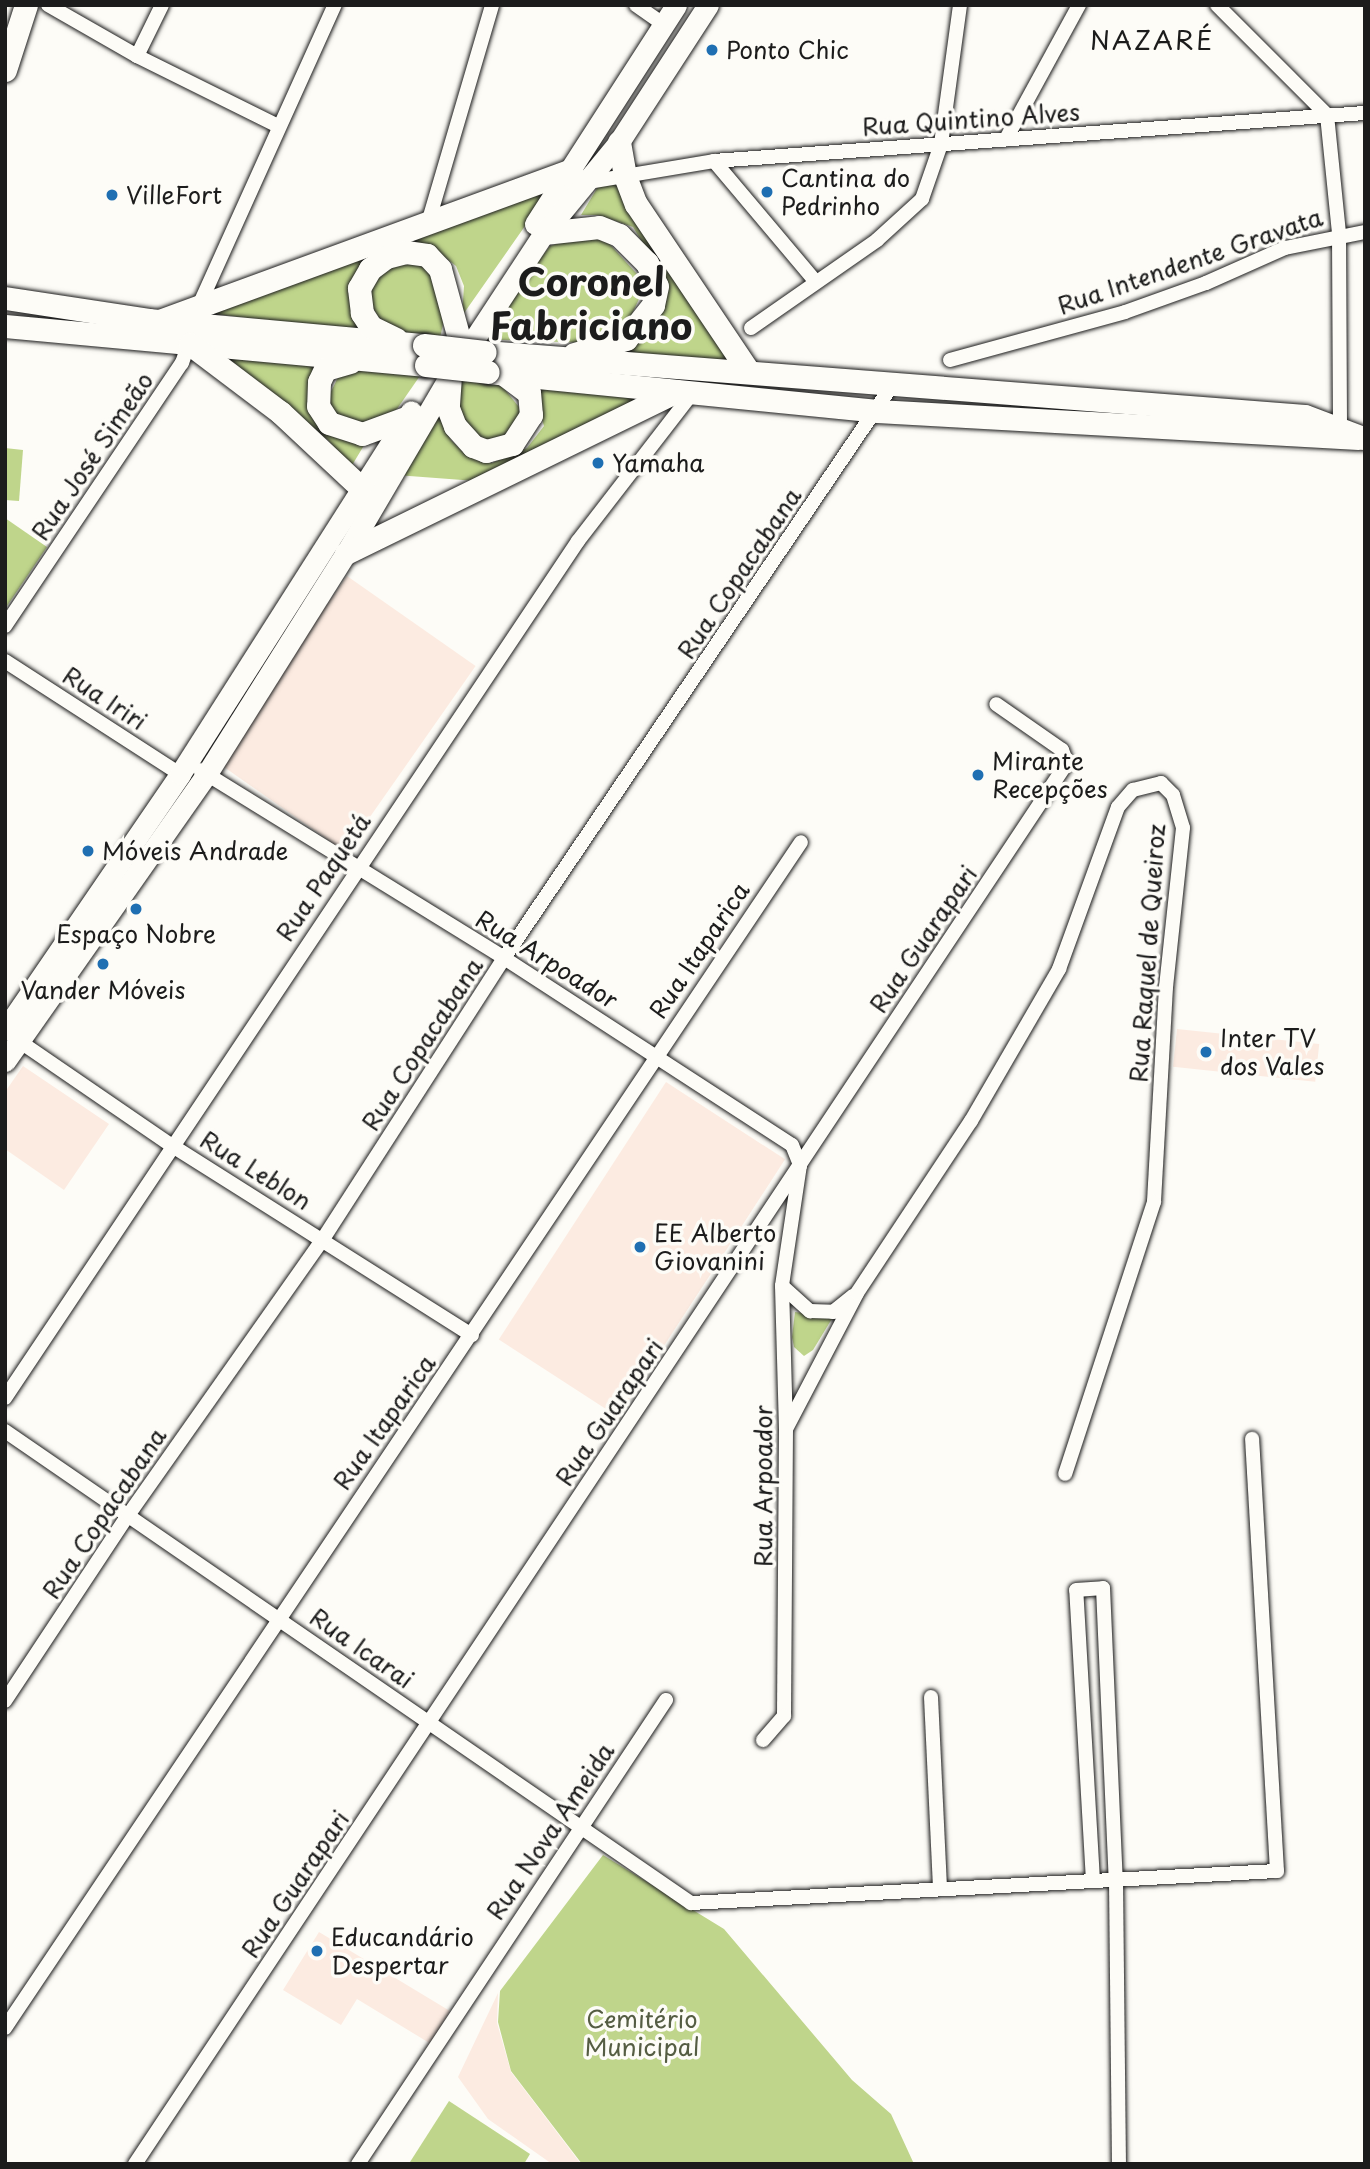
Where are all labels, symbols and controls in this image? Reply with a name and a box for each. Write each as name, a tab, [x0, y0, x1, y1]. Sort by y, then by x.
district label: NAZARÉ	[1090, 24, 1214, 56]
place label: Ponto Chic	[726, 36, 850, 64]
marker: Ponto Chic	[704, 42, 720, 58]
street label: Rua Quintino Alves	[861, 97, 1081, 141]
place label: Cantina do Pedrinho	[781, 164, 909, 220]
place label: VilleFort	[126, 181, 222, 209]
marker: Cantina do Pedrinho	[759, 184, 775, 200]
marker: VilleFort	[104, 187, 120, 203]
street label: Rua Intendente Gravata	[1052, 202, 1328, 320]
district label: Coronel Fabriciano	[490, 258, 692, 348]
street label: Rua José Simeão	[25, 366, 159, 546]
place label: Yamaha	[612, 449, 704, 477]
marker: Yamaha	[590, 455, 606, 471]
street label: Rua Copacabana	[671, 482, 807, 664]
street label: Rua Iriri	[57, 660, 153, 736]
place label: Mirante Recepções	[992, 747, 1108, 803]
marker: Mirante Recepções	[970, 767, 986, 783]
street label: Rua Paquetá	[270, 808, 376, 946]
street label: Rua Raquel de Queiroz	[1124, 822, 1170, 1084]
place label: Móveis Andrade	[102, 837, 288, 865]
marker: Móveis Andrade	[80, 843, 96, 859]
street label: Rua Guarapari	[862, 859, 984, 1019]
street label: Rua Itaparica	[643, 876, 755, 1024]
marker: Espaço Nobre	[128, 901, 144, 917]
street label: Rua Arpoador	[470, 903, 624, 1015]
place label: Espaço Nobre	[56, 920, 216, 948]
street label: Rua Copacabana	[356, 953, 488, 1135]
marker: Vander Móveis	[95, 956, 111, 972]
place label: Vander Móveis	[19, 976, 187, 1004]
place label: Inter TV dos Vales	[1220, 1024, 1326, 1080]
marker: Inter TV dos Vales	[1198, 1044, 1214, 1060]
street label: Rua Leblon	[194, 1124, 318, 1216]
place label: EE Alberto Giovanini	[654, 1219, 778, 1275]
marker: EE Alberto Giovanini	[632, 1239, 648, 1255]
street label: Rua Guarapari	[548, 1332, 670, 1492]
street label: Rua Itaparica	[327, 1349, 441, 1495]
street label: Rua Arpoador	[749, 1404, 777, 1568]
street label: Rua Copacabana	[36, 1422, 172, 1604]
street label: Rua Icarai	[305, 1602, 419, 1694]
street label: Rua Nova Ameida	[480, 1737, 620, 1925]
street label: Rua Guarapari	[234, 1804, 356, 1964]
place label: Educandário Despertar	[331, 1923, 474, 1979]
marker: Educandário Despertar	[309, 1943, 325, 1959]
park label: Cemitério Municipal	[584, 2005, 700, 2061]

